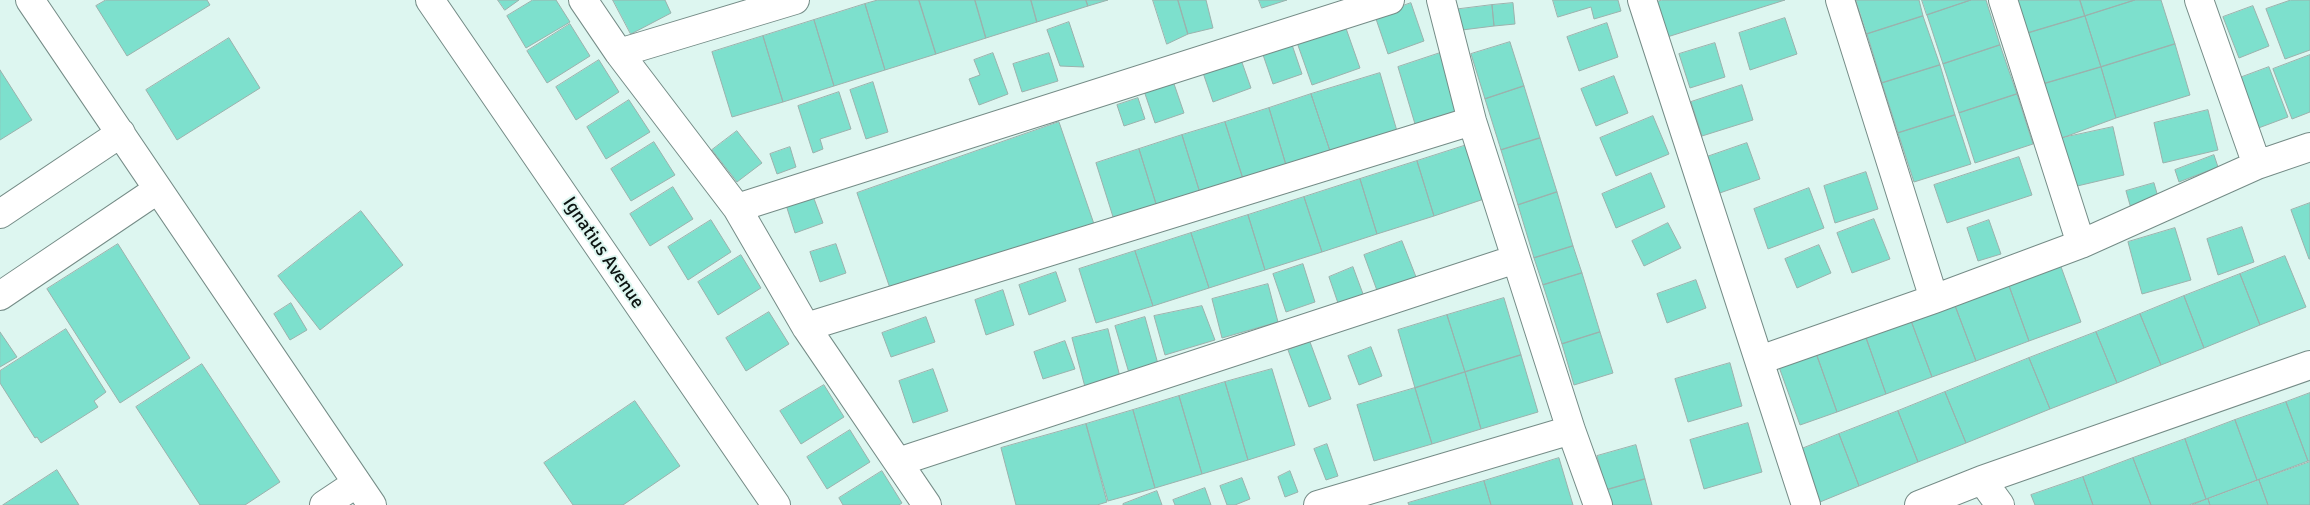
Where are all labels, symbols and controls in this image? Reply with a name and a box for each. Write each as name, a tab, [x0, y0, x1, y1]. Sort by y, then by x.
street label: Ignatius Avenue	[557, 193, 649, 313]

